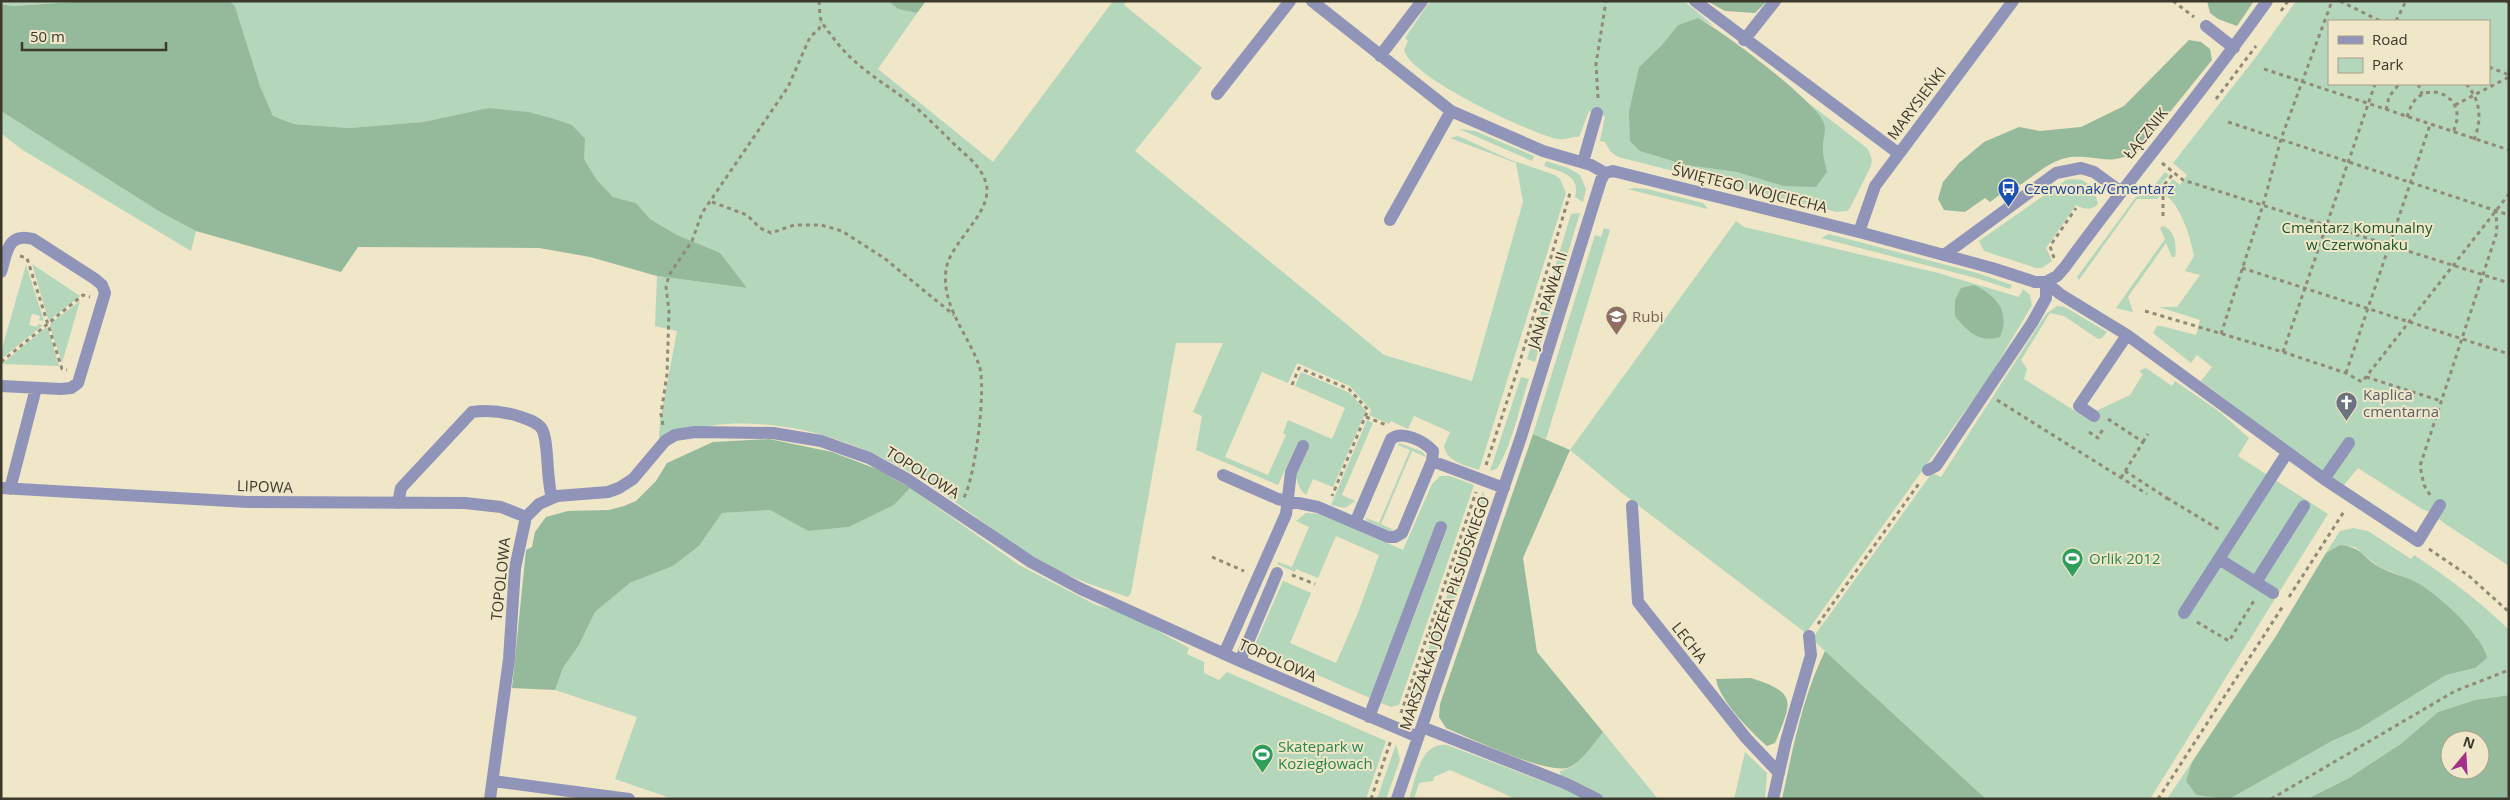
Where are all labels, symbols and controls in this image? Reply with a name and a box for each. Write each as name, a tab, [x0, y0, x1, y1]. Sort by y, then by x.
scale bar	[22, 20, 166, 52]
legend	[2328, 20, 2490, 85]
text: 50 m	[30, 26, 65, 46]
text: Road	[2372, 29, 2408, 49]
text: Park	[2372, 54, 2403, 74]
street label: MARYSIEŃKI	[1882, 63, 1950, 143]
street label: ŁĄCZNIK	[2118, 103, 2172, 163]
street label: ŚWIĘTEGO WOJCIECHA	[1670, 159, 1830, 217]
bus stop icon: Czerwonak/Cmentarz	[1996, 176, 2020, 207]
place label: Czerwonak/Cmentarz	[2024, 178, 2174, 198]
park label: Cmentarz Komunalny w Czerwonaku	[2281, 217, 2433, 254]
street label: JANA PAWŁA II	[1522, 249, 1571, 353]
school or university icon: Rubi	[1604, 304, 1628, 335]
place label: Rubi	[1632, 306, 1663, 326]
place label: Kaplica cmentarna	[2363, 384, 2439, 421]
church icon: Kaplica cmentarna	[2335, 391, 2359, 422]
street label: TOPOLOWA	[882, 441, 964, 503]
street label: LIPOWA	[237, 475, 294, 497]
street label: MARSZAŁKA JÓZEFA PIŁSUDSKIEGO	[1394, 493, 1494, 733]
street label: TOPOLOWA	[486, 536, 514, 622]
sports icon: Orlik 2012	[2061, 546, 2085, 577]
place label: Orlik 2012	[2089, 548, 2160, 568]
street label: LECHA	[1668, 618, 1712, 667]
street label: TOPOLOWA	[1236, 634, 1321, 686]
north arrow	[2440, 730, 2490, 780]
text: N	[2461, 731, 2478, 753]
place label: Skatepark w Koziegłowach	[1278, 736, 1373, 773]
sports icon: Skatepark w Koziegłowach	[1250, 743, 1274, 774]

